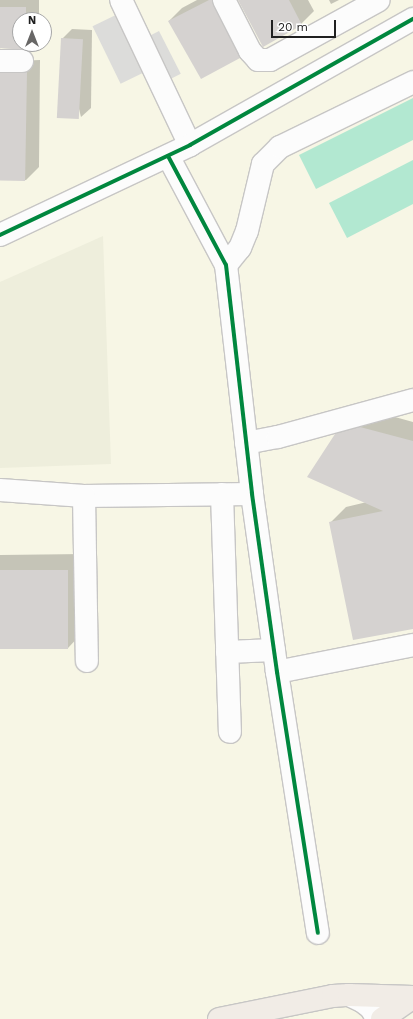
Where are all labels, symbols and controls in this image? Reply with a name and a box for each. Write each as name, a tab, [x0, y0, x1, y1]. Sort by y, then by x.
north arrow	[12, 12, 52, 52]
scale bar	[273, 12, 338, 38]
text: N	[28, 14, 36, 27]
text: 20 m	[278, 20, 308, 34]

